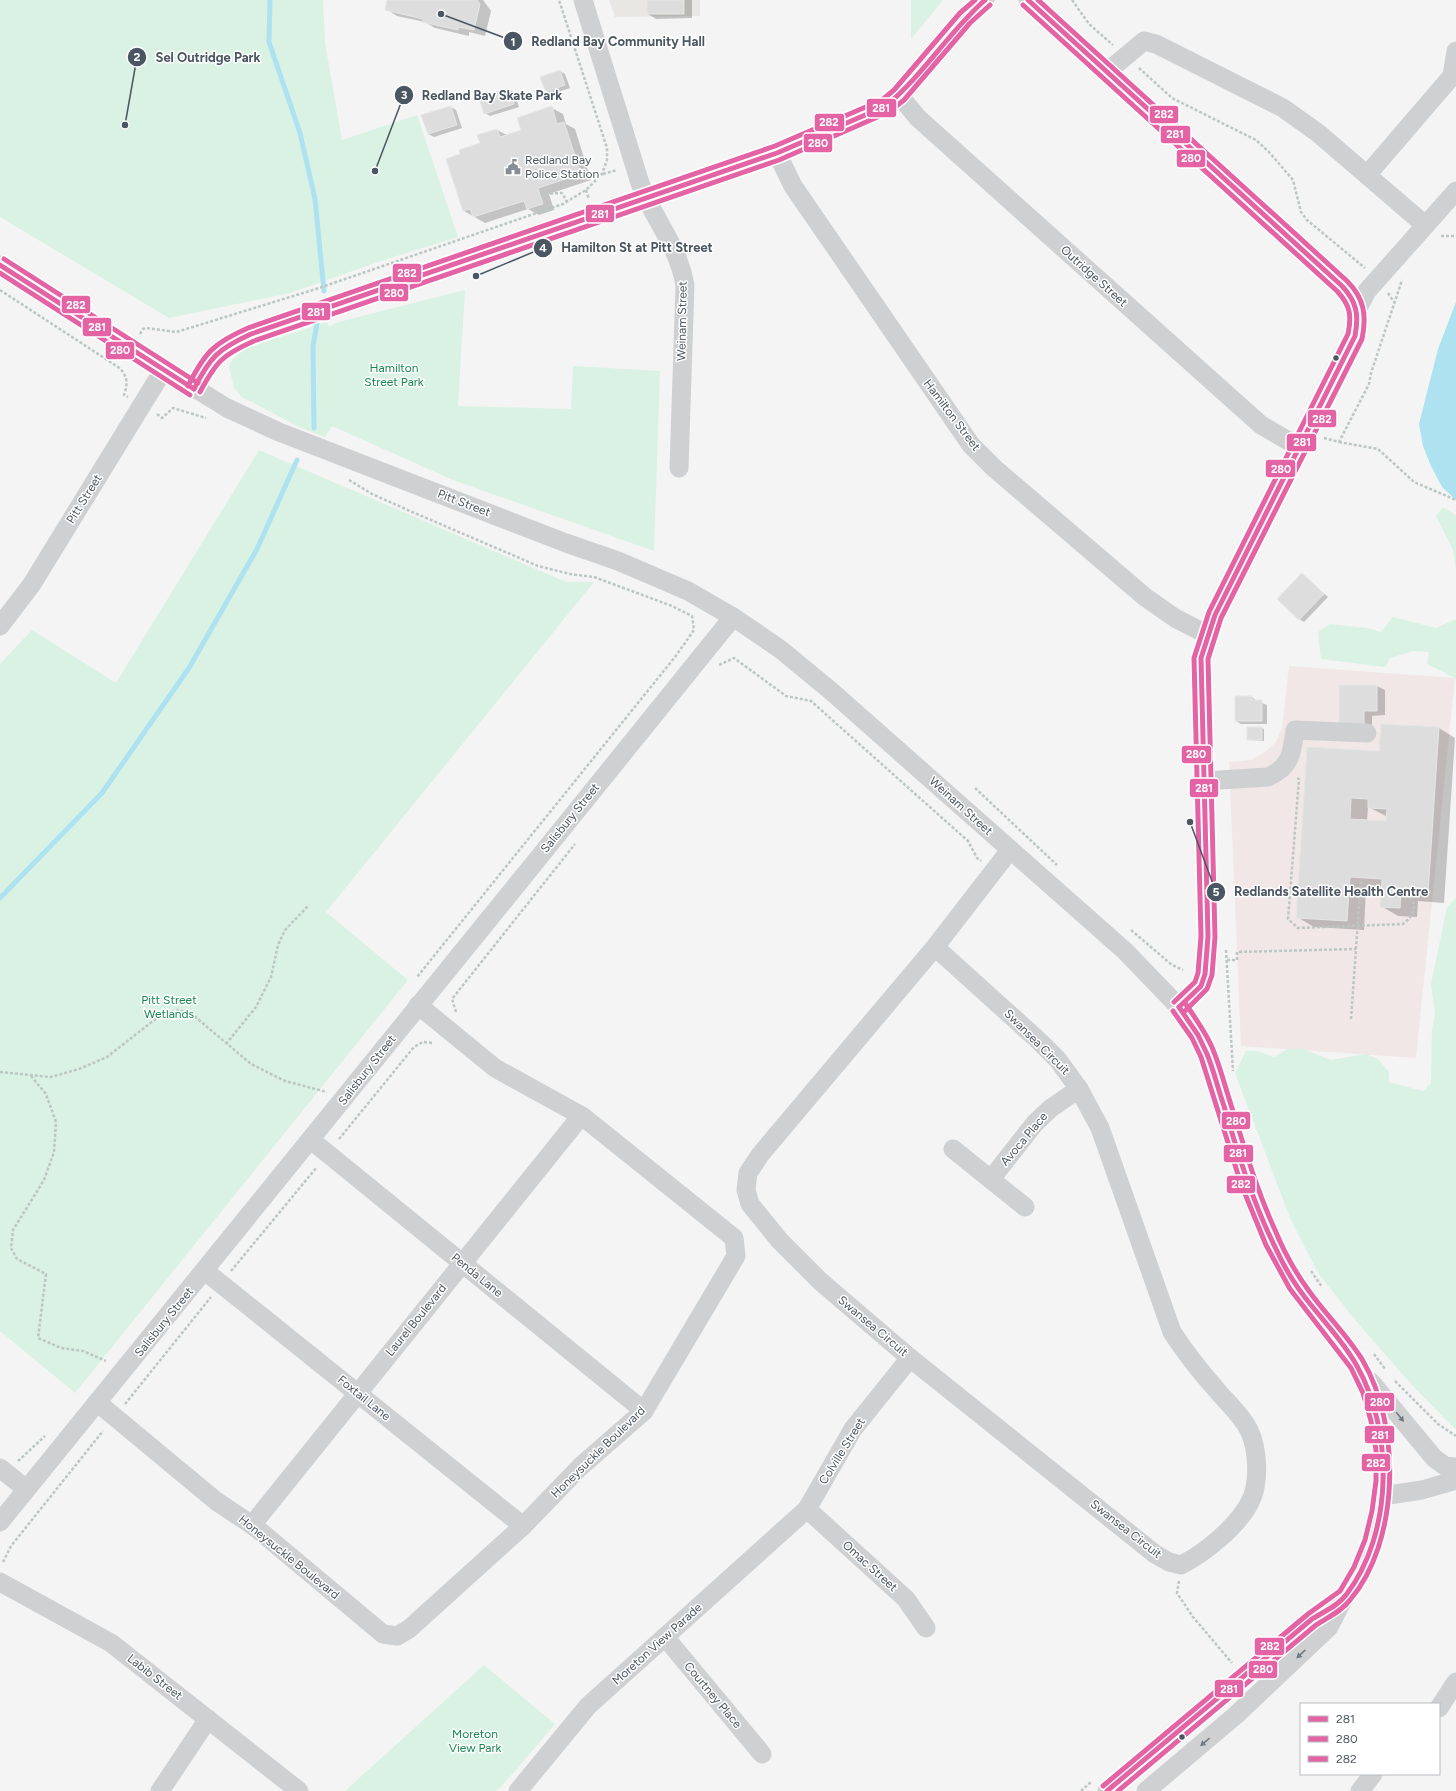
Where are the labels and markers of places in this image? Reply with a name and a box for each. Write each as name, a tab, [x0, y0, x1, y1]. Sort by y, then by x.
callout: Redland Bay Community Hall	[503, 29, 713, 54]
callout: Sel Outridge Park	[127, 45, 268, 70]
callout: Redland Bay Skate Park	[394, 83, 571, 108]
place label: Redland Bay Police Station	[525, 153, 599, 181]
public building icon: Redland Bay Police Station	[504, 158, 522, 176]
callout: Hamilton St at Pitt Street	[533, 235, 721, 260]
unlabelled marker	[1331, 353, 1341, 363]
callout: Redlands Satellite Health Centre	[1206, 879, 1436, 904]
unlabelled marker	[1177, 1732, 1187, 1742]

